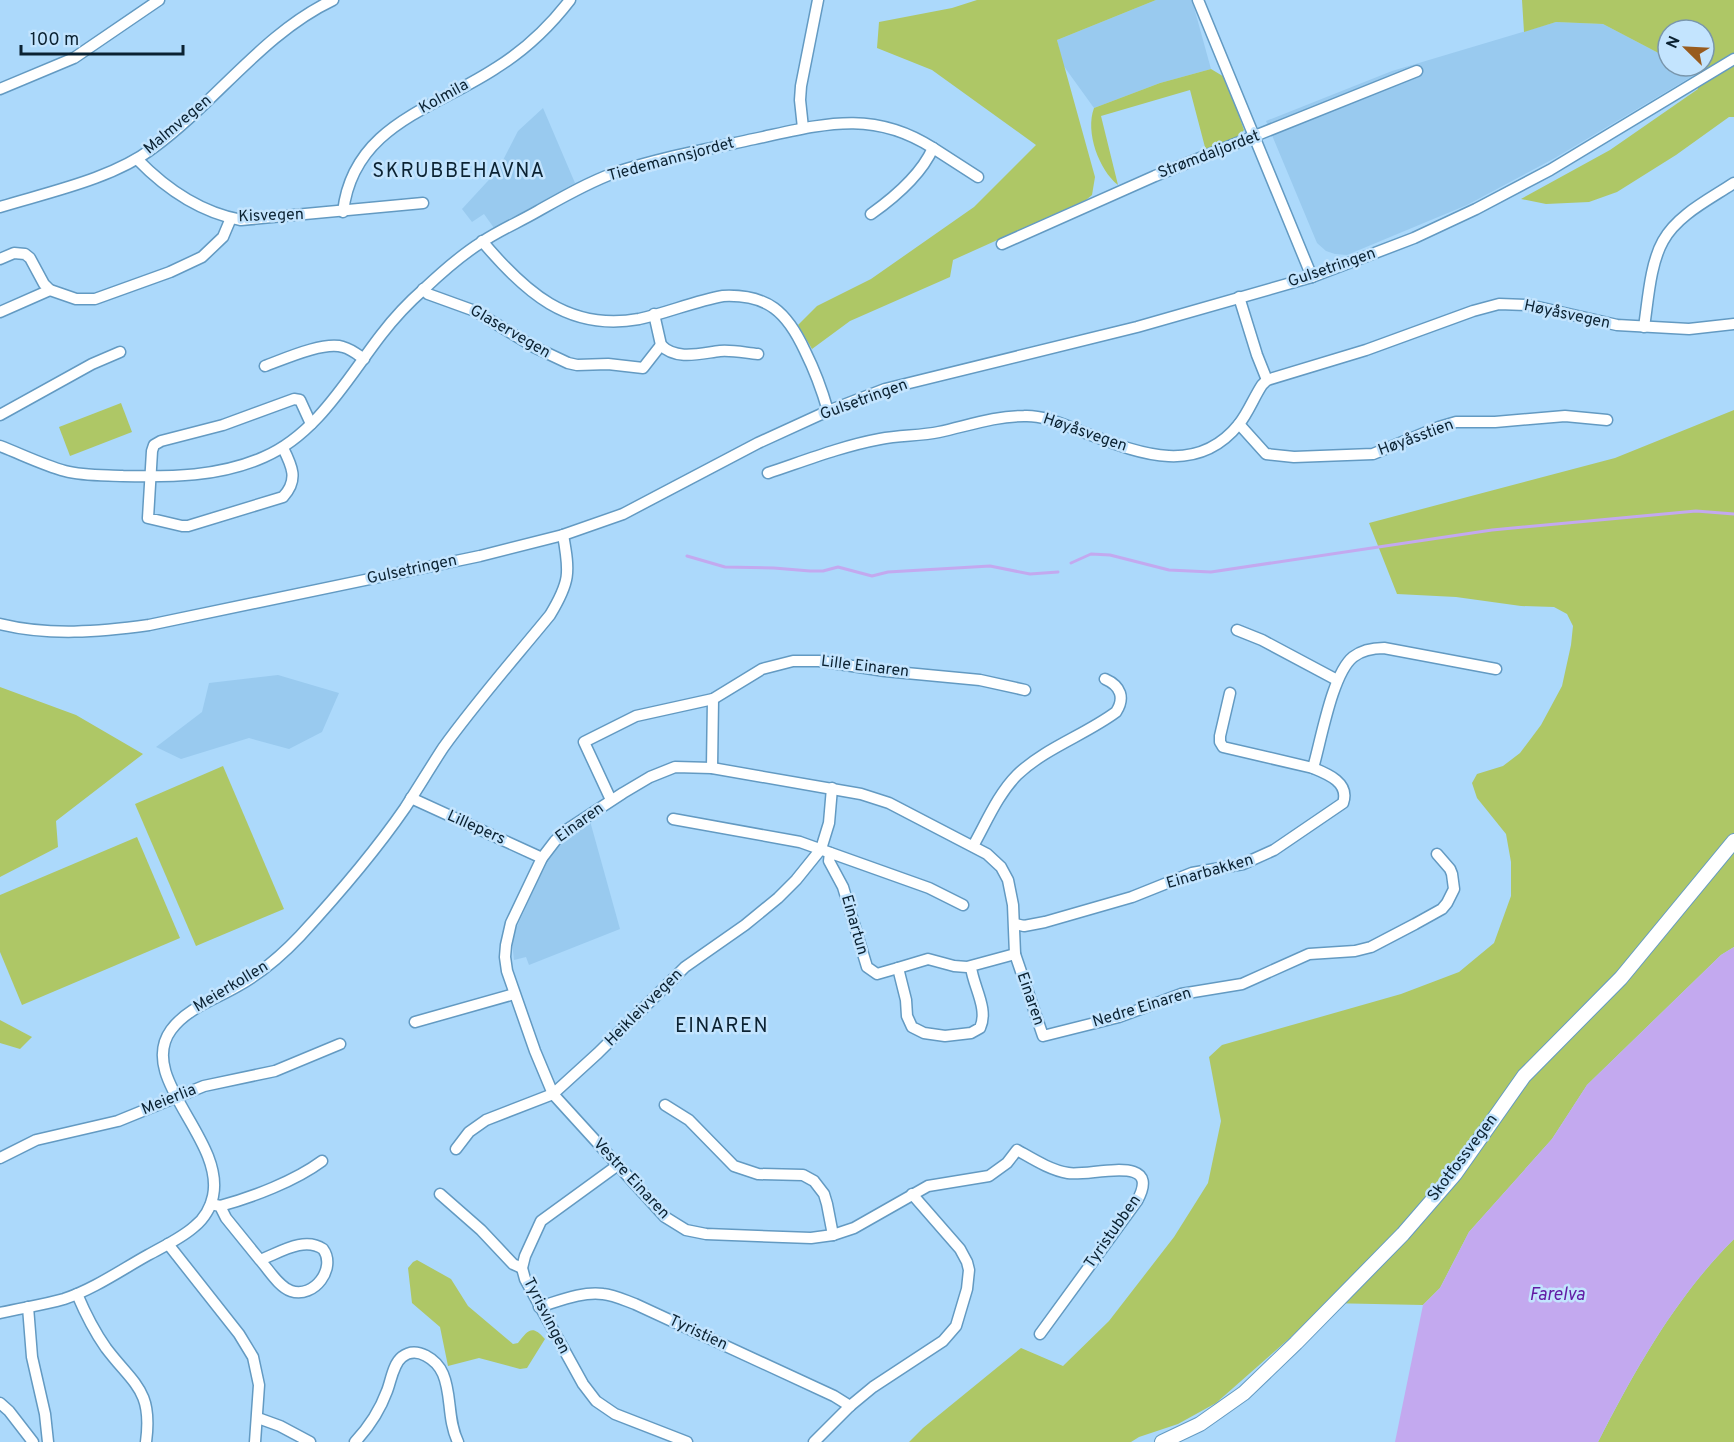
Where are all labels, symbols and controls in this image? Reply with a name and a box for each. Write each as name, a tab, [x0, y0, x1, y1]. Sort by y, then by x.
scale bar	[21, 18, 183, 56]
north arrow	[1656, 18, 1716, 78]
text: 100 m	[30, 29, 79, 52]
text: N	[1663, 33, 1686, 52]
street label: Kolmila	[416, 75, 472, 119]
street label: Malmvegen	[140, 91, 216, 159]
street label: Strømdaljordet	[1155, 126, 1263, 184]
street label: Tiedemannsjordet	[605, 133, 737, 187]
district label: SKRUBBEHAVNA	[372, 159, 546, 185]
street label: Kisvegen	[238, 205, 304, 227]
street label: Gulsetringen	[1285, 244, 1379, 292]
street label: Høyåsvegen	[1522, 296, 1612, 334]
street label: Glaservegen	[466, 301, 554, 363]
street label: Gulsetringen	[818, 375, 910, 425]
street label: Høyåsvegen	[1040, 409, 1130, 457]
street label: Høyåsstien	[1375, 415, 1457, 461]
street label: Gulsetringen	[365, 551, 459, 589]
street label: Lille Einaren	[820, 652, 910, 682]
street label: Einaren	[552, 799, 608, 847]
street label: Lillepers	[444, 806, 508, 850]
street label: Einarbakken	[1164, 850, 1256, 894]
street label: Einartun	[836, 893, 872, 957]
street label: Meierkollen	[190, 957, 272, 1017]
street label: Heikleivvegen	[601, 965, 687, 1051]
street label: Einaren	[1012, 970, 1048, 1028]
street label: Nedre Einaren	[1090, 983, 1194, 1033]
district label: EINAREN	[675, 1014, 769, 1040]
street label: Meierlia	[139, 1080, 199, 1120]
street label: Skotfossvegen	[1424, 1110, 1502, 1206]
street label: Vestre Einaren	[588, 1134, 674, 1224]
street label: Tyristubben	[1080, 1191, 1146, 1273]
street label: Tyrisvingen	[518, 1275, 574, 1357]
water label: Farelva	[1529, 1284, 1586, 1307]
street label: Tyristien	[665, 1311, 731, 1355]

